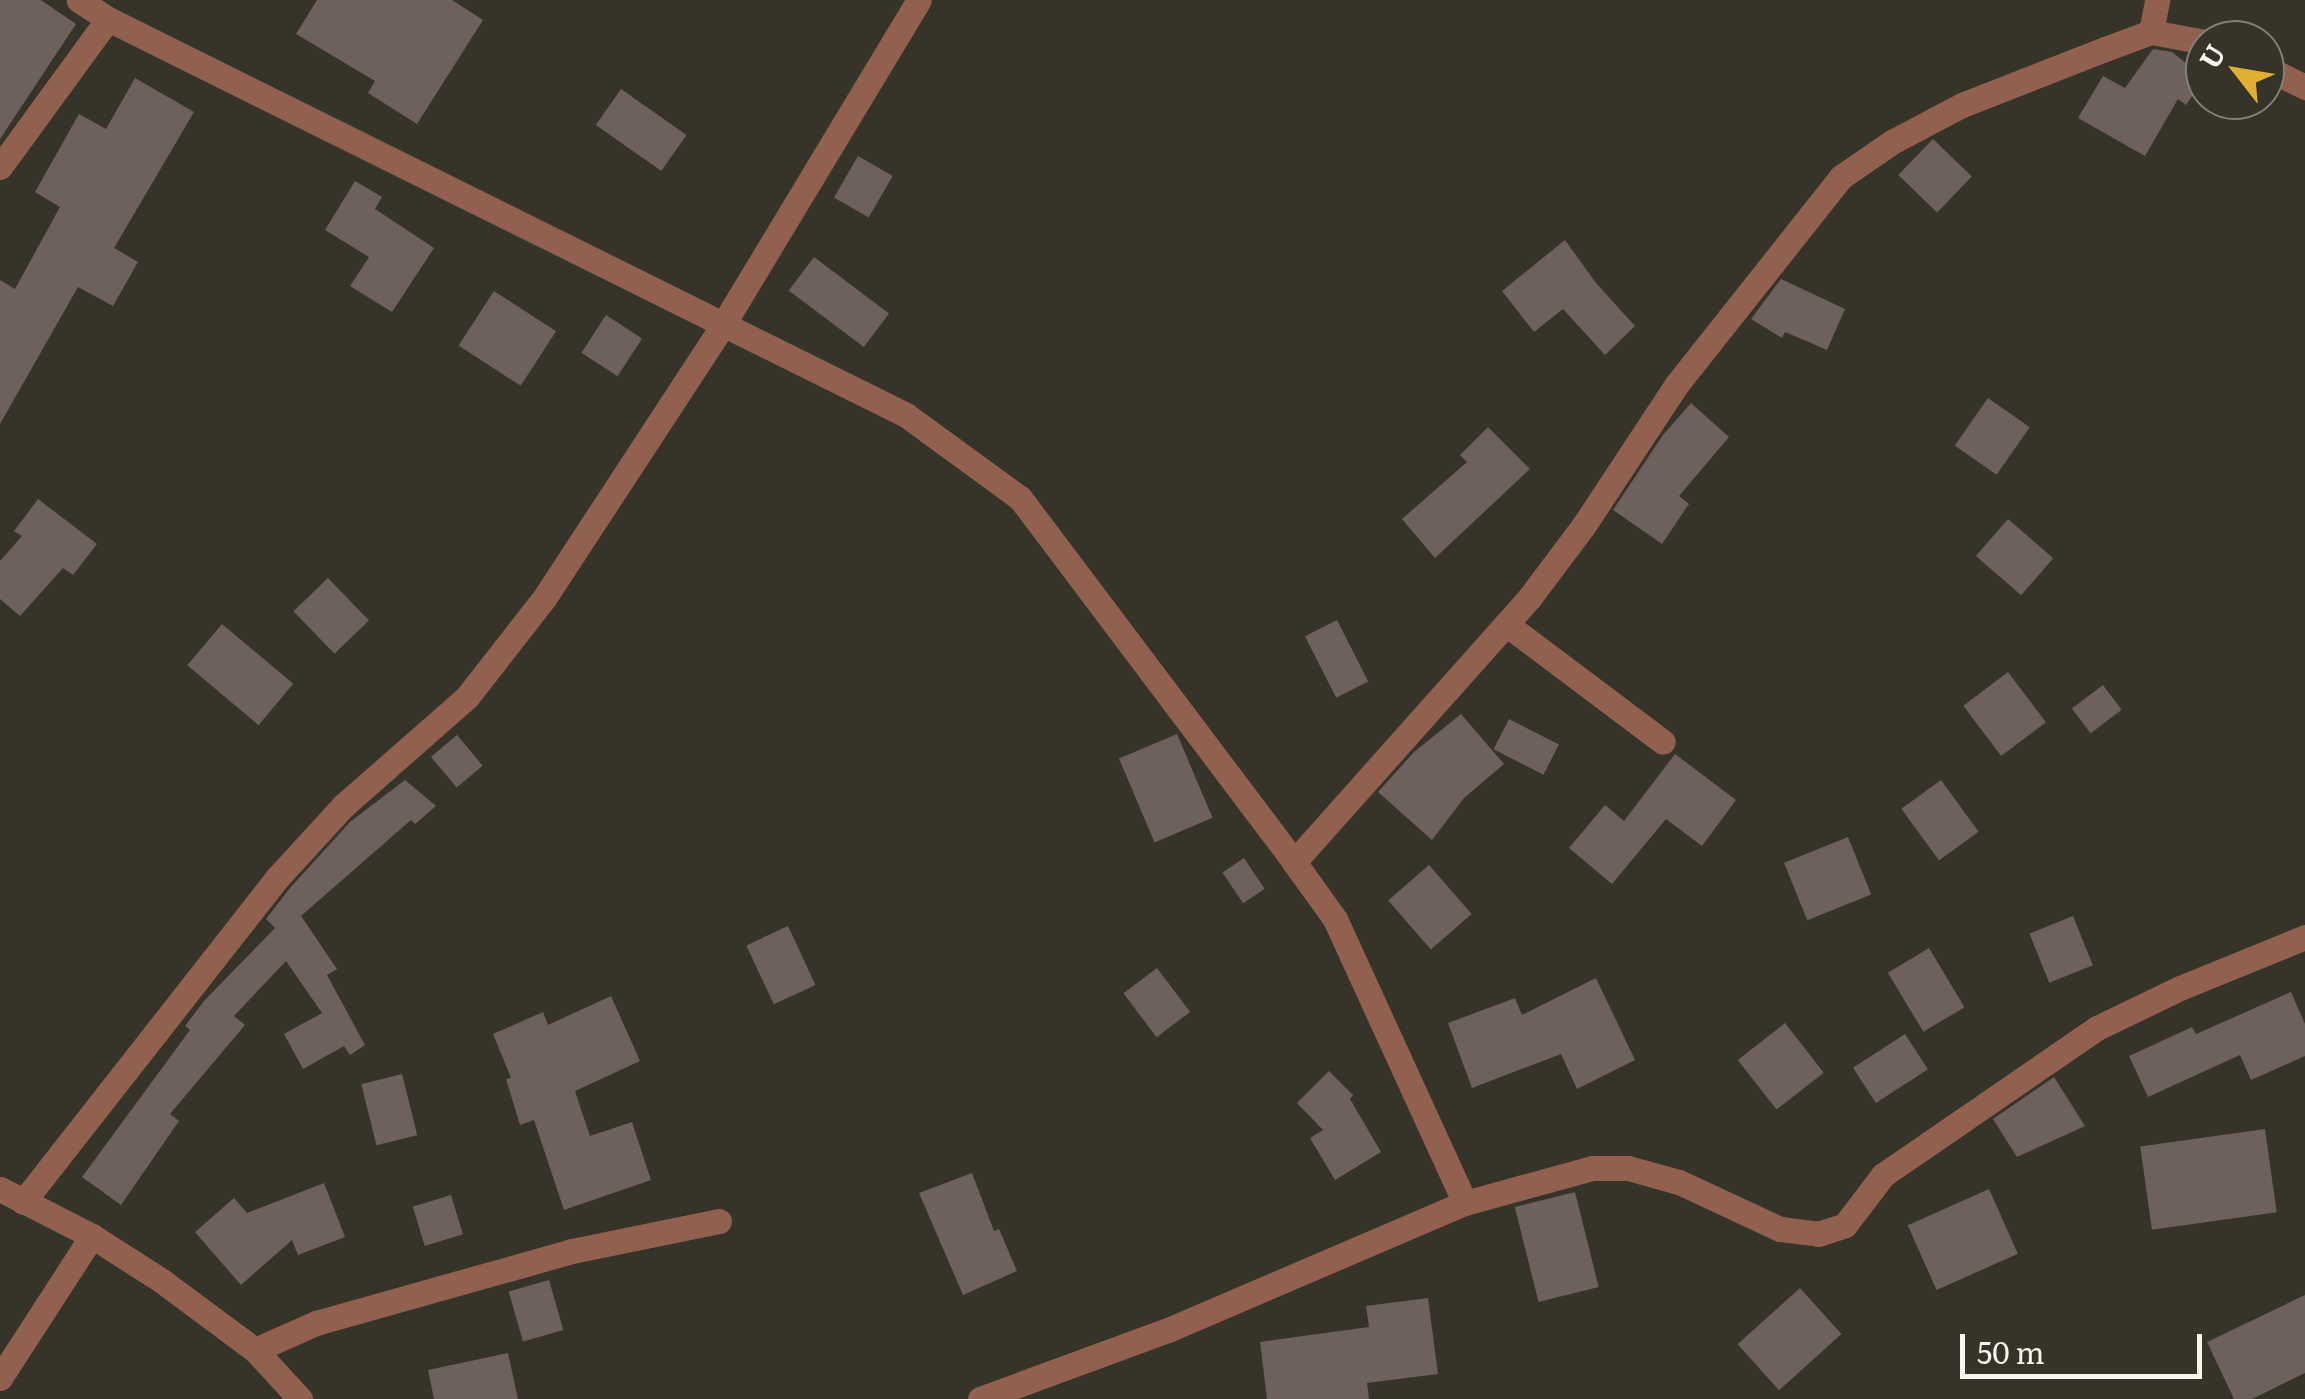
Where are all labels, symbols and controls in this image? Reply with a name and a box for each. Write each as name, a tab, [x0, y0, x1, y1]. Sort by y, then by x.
north arrow	[2185, 20, 2285, 120]
text: U	[2187, 35, 2235, 76]
scale bar	[1965, 1314, 2208, 1376]
text: 50 m	[1977, 1329, 2045, 1373]

